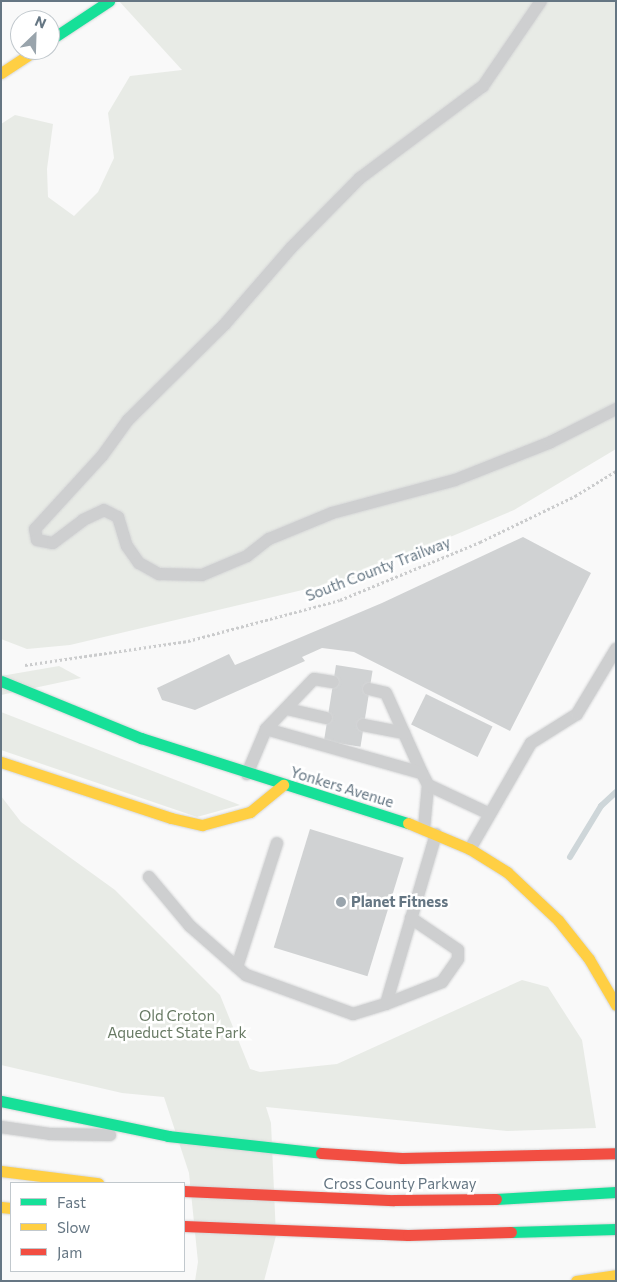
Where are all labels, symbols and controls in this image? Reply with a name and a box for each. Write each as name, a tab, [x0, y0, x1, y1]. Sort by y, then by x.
north arrow	[10, 10, 60, 60]
text: N	[33, 12, 49, 32]
street label: South County Trailway	[303, 533, 453, 605]
street label: Yonkers Avenue	[288, 763, 396, 811]
place label: Planet Fitness	[351, 893, 448, 911]
marker: Planet Fitness	[335, 896, 347, 908]
park label: Old Croton Aqueduct State Park	[107, 1006, 247, 1041]
street label: Cross County Parkway	[324, 1175, 476, 1193]
legend	[10, 1182, 185, 1272]
text: Fast	[57, 1193, 86, 1211]
text: Slow	[57, 1218, 90, 1236]
text: Jam	[57, 1243, 82, 1261]

